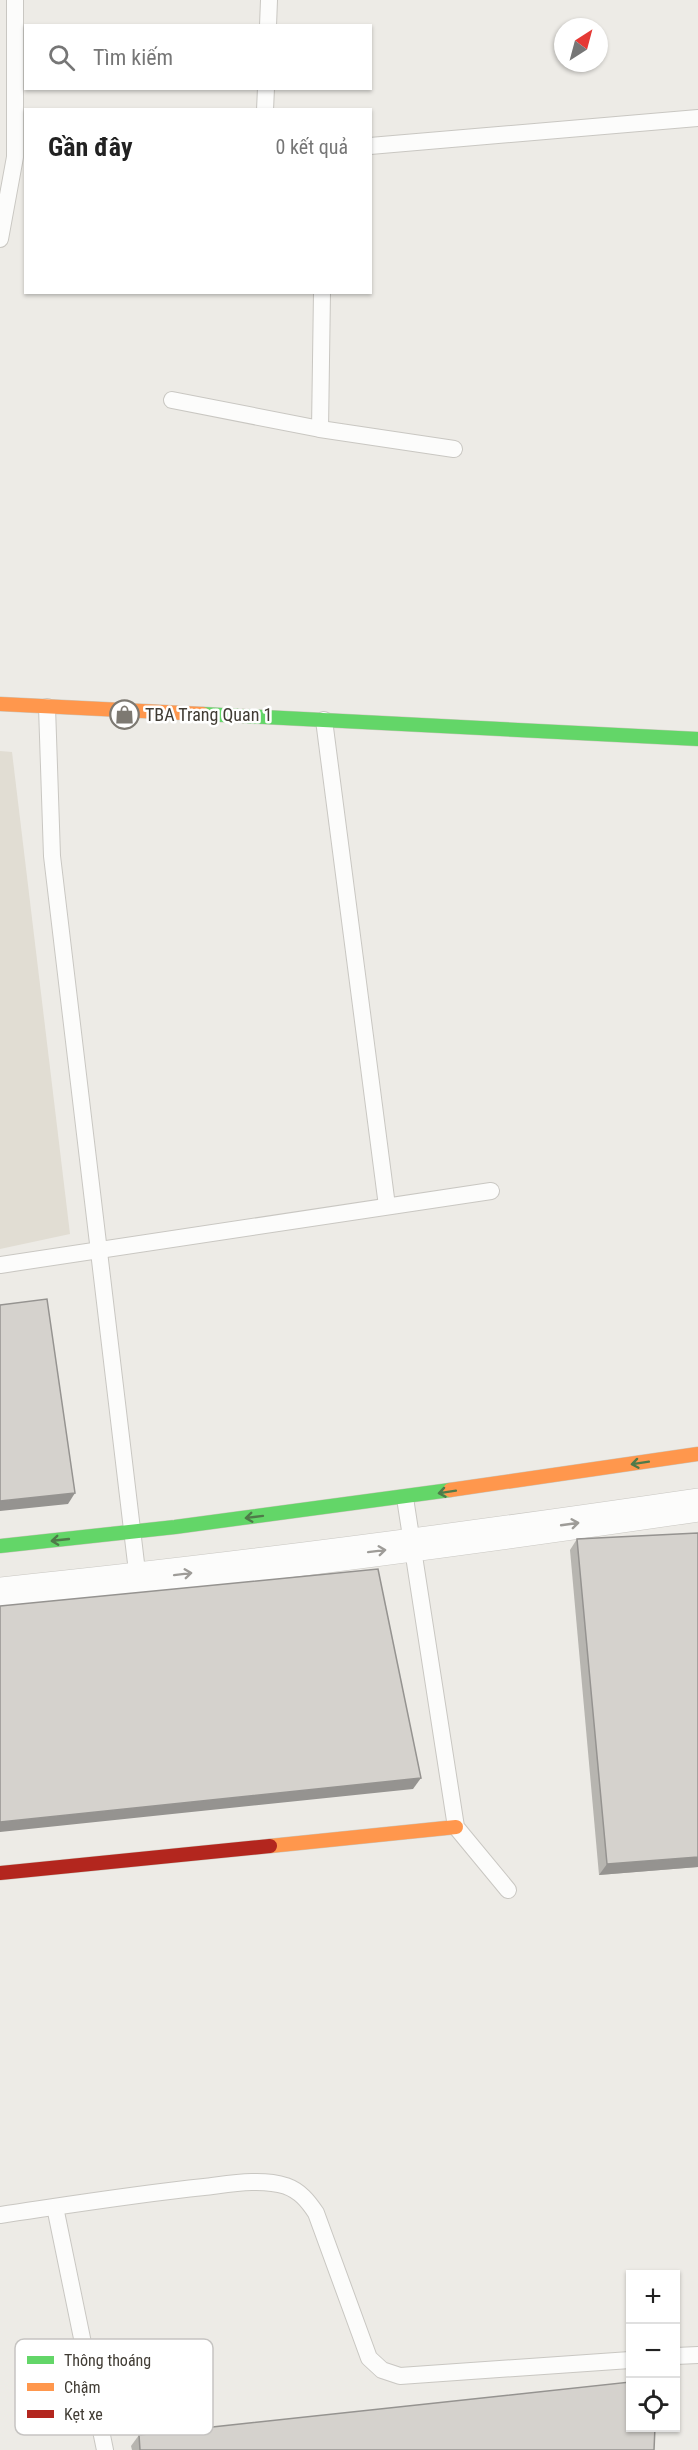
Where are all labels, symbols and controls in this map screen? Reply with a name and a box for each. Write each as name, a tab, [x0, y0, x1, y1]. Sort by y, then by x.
north arrow	[554, 18, 608, 72]
search box	[24, 24, 372, 90]
icon: search	[45, 41, 78, 74]
text: Tìm kiếm	[93, 45, 173, 70]
text: Gần đây	[48, 132, 133, 162]
text: 0 kết quả	[276, 135, 348, 159]
shop icon: TBA Trang Quan 1	[108, 698, 140, 730]
place label: TBA Trang Quan 1	[145, 704, 272, 725]
one-way arrow	[631, 1457, 651, 1468]
one-way arrow	[438, 1487, 458, 1498]
one-way arrow	[245, 1512, 264, 1523]
one-way arrow	[560, 1518, 580, 1529]
one-way arrow	[51, 1535, 71, 1546]
one-way arrow	[367, 1545, 386, 1556]
one-way arrow	[173, 1569, 193, 1580]
map controls	[626, 2270, 680, 2432]
button: +	[626, 2270, 680, 2324]
button: −	[626, 2324, 680, 2378]
legend	[15, 2339, 213, 2435]
text: Thông thoáng	[64, 2351, 151, 2370]
text: Chậm	[64, 2378, 101, 2397]
button: locate	[626, 2378, 680, 2432]
text: Kẹt xe	[64, 2405, 103, 2424]

